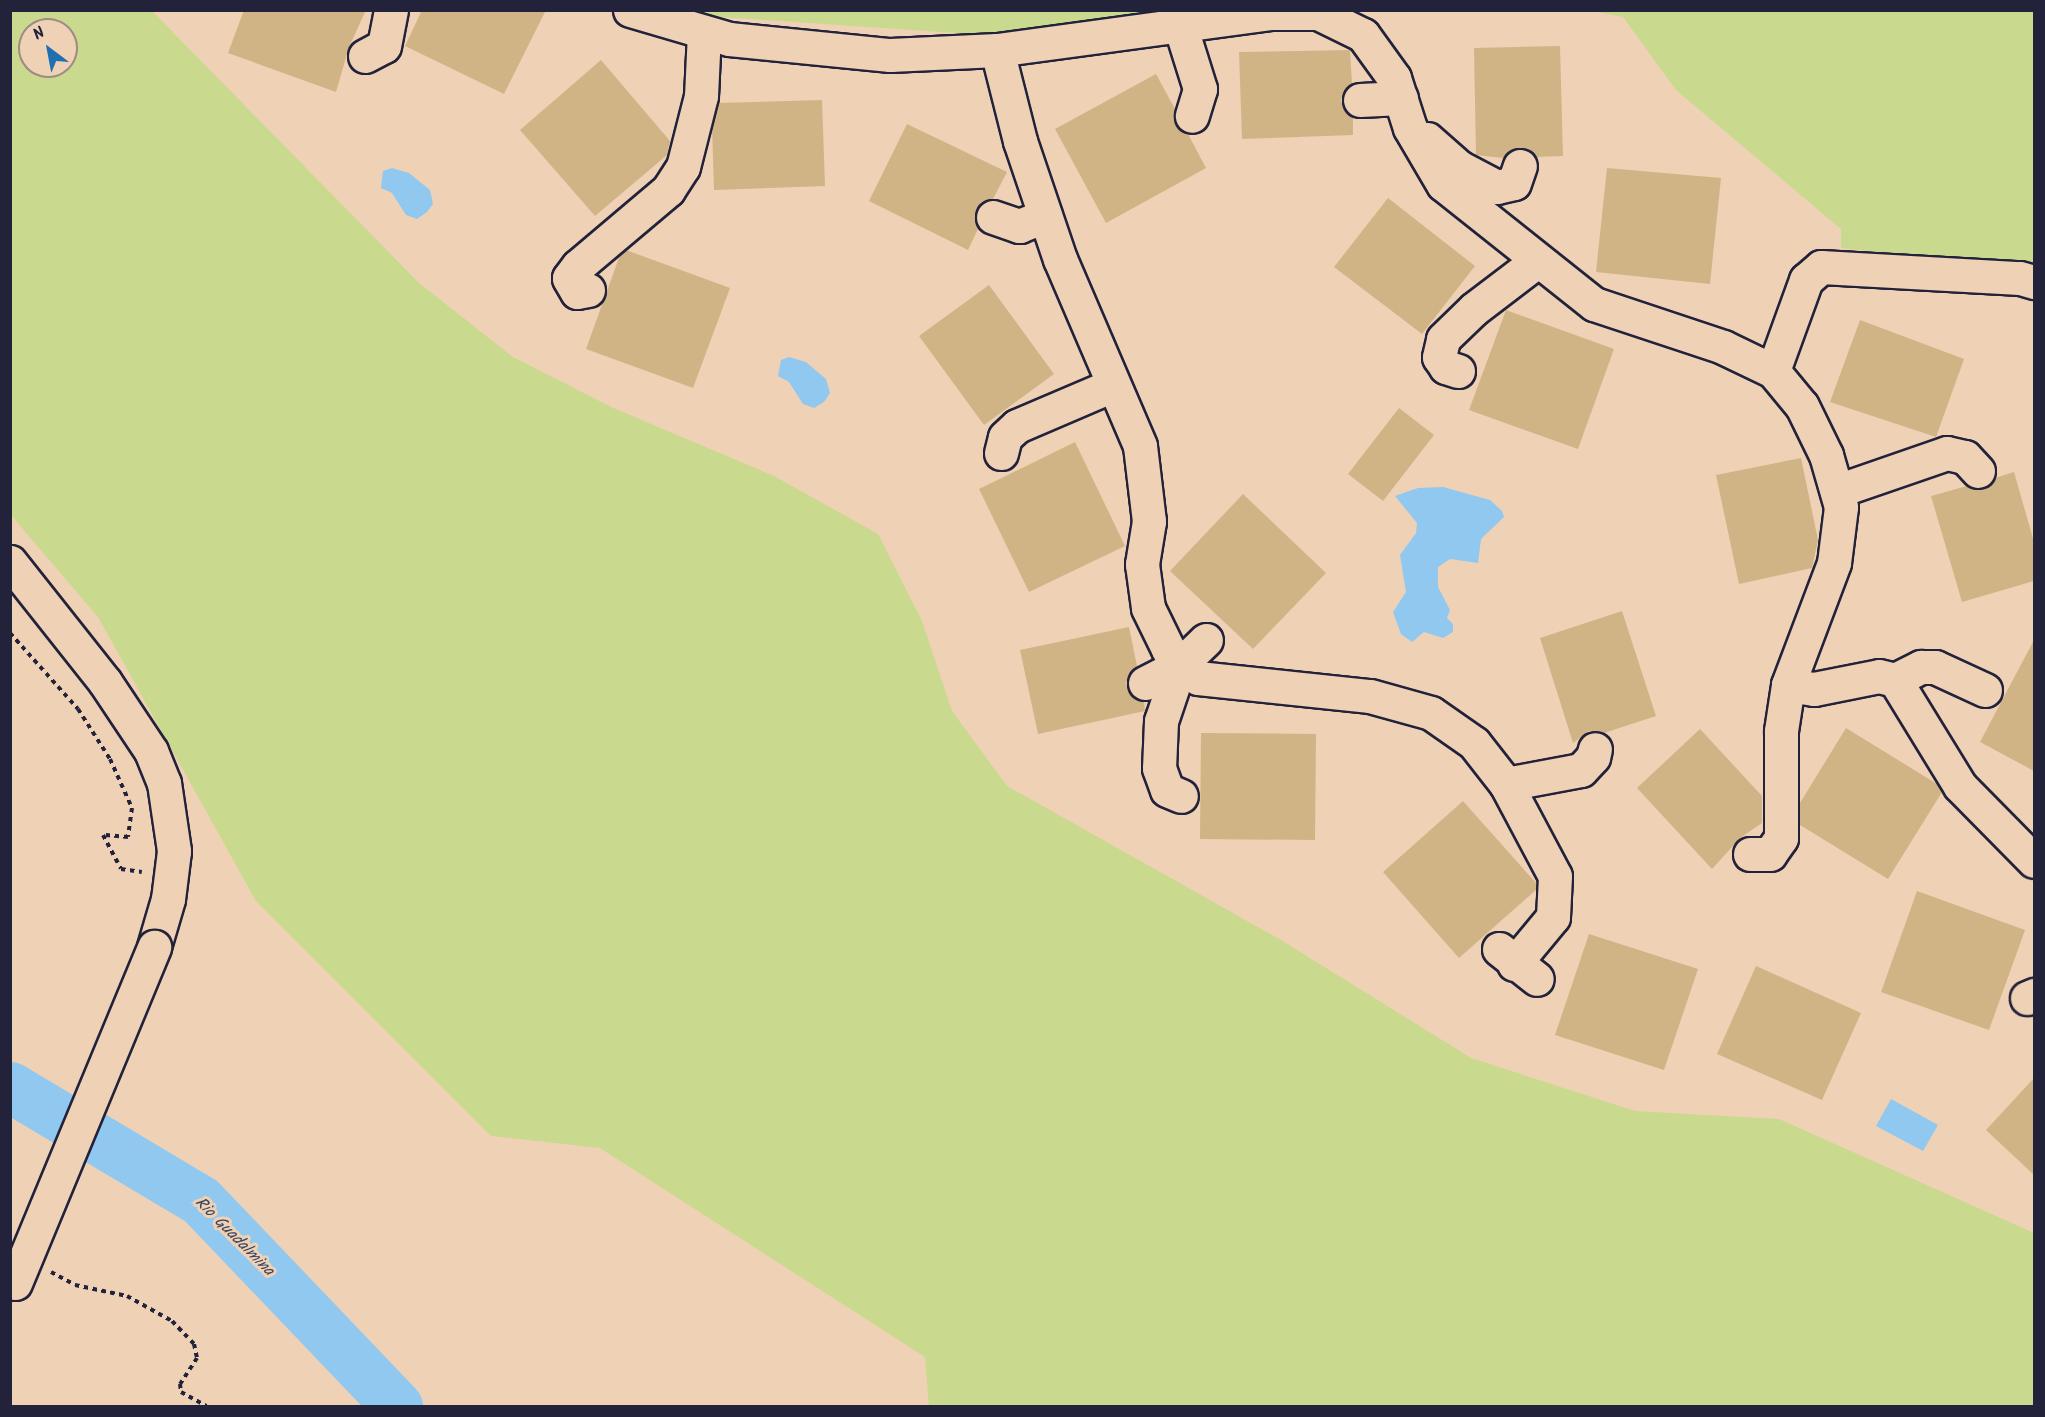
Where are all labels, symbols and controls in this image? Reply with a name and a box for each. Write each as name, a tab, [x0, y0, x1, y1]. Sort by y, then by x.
north arrow	[18, 18, 78, 78]
text: N	[28, 21, 50, 47]
water label: Rio Guadalmina	[191, 1194, 277, 1280]

